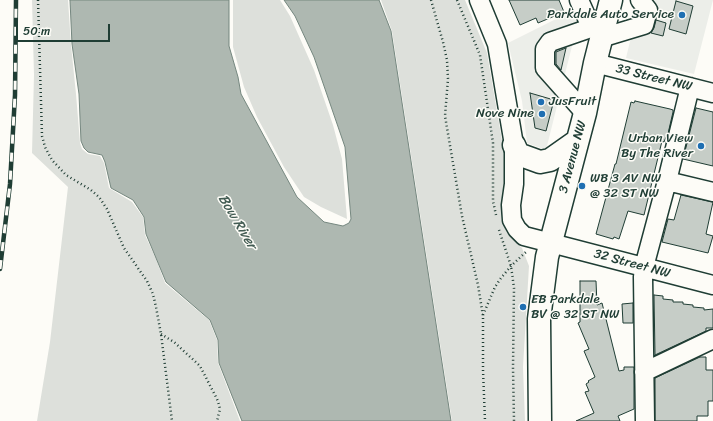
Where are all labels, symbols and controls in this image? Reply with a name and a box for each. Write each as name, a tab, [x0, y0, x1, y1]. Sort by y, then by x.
place label: Parkdale Auto Service	[547, 7, 674, 23]
marker: Parkdale Auto Service	[677, 10, 687, 20]
scale bar	[18, 16, 112, 42]
text: 50 m	[23, 20, 50, 42]
street label: 33 Street NW	[614, 61, 694, 95]
place label: JusFruit	[549, 94, 596, 110]
marker: JusFruit	[536, 97, 546, 107]
place label: Nove Nine	[476, 106, 534, 122]
marker: Nove Nine	[537, 109, 547, 119]
street label: 3 Avenue NW	[556, 119, 590, 195]
place label: Urban View By The River	[621, 131, 693, 162]
marker: Urban View By The River	[696, 141, 706, 151]
place label: WB 3 AV NW @ 32 ST NW	[590, 171, 661, 202]
marker: WB 3 AV NW @ 32 ST NW	[577, 181, 587, 191]
water label: Bow River	[214, 192, 260, 252]
street label: 32 Street NW	[592, 246, 672, 282]
place label: EB Parkdale BV @ 32 ST NW	[531, 292, 619, 323]
marker: EB Parkdale BV @ 32 ST NW	[518, 302, 528, 312]

